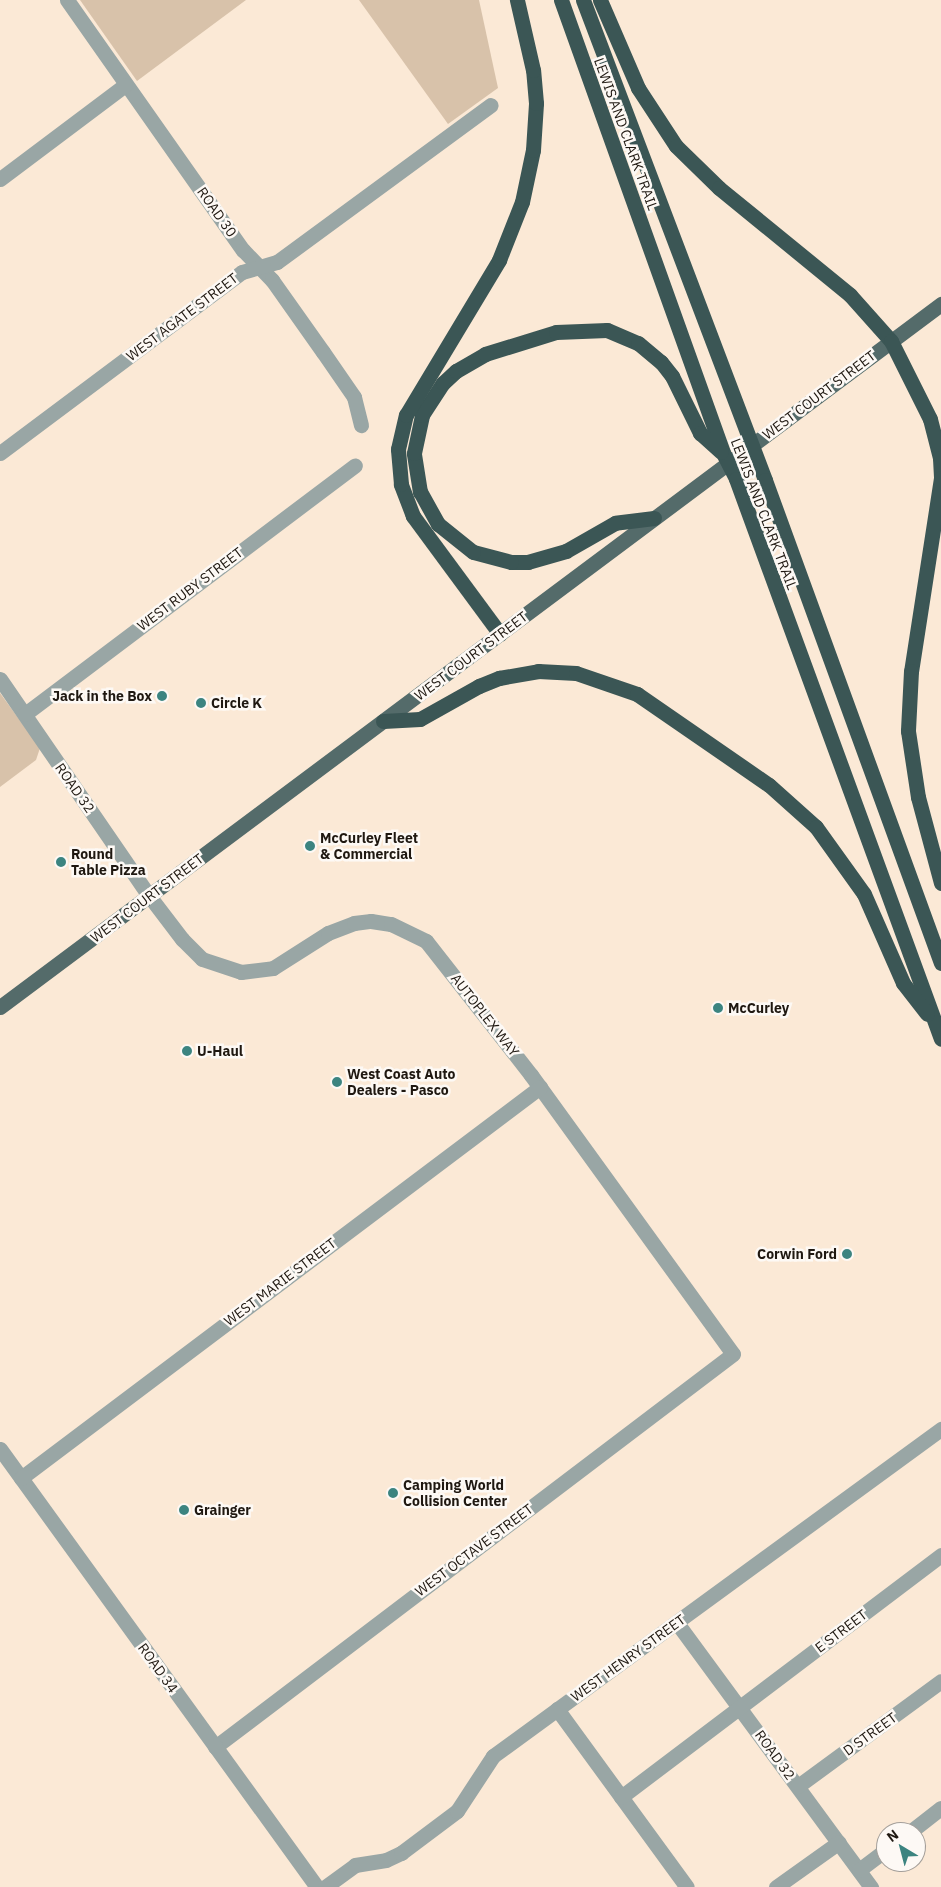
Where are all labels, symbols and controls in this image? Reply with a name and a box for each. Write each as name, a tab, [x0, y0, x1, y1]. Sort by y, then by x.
street label: LEWIS AND CLARK TRAIL	[591, 56, 661, 212]
street label: ROAD 30	[194, 184, 240, 240]
street label: WEST AGATE STREET	[123, 270, 241, 364]
street label: WEST COURT STREET	[759, 347, 879, 443]
street label: LEWIS AND CLARK TRAIL	[727, 436, 801, 592]
street label: WEST RUBY STREET	[134, 544, 246, 634]
street label: WEST COURT STREET	[411, 608, 531, 704]
place label: Jack in the Box	[52, 688, 152, 704]
marker: Jack in the Box	[156, 690, 168, 702]
place label: Circle K	[211, 695, 262, 711]
marker: Circle K	[195, 697, 207, 709]
street label: ROAD 32	[52, 760, 98, 816]
place label: McCurley Fleet & Commercial	[320, 830, 418, 862]
marker: McCurley Fleet & Commercial	[304, 840, 316, 852]
place label: Round Table Pizza	[71, 846, 146, 879]
street label: WEST COURT STREET	[87, 850, 207, 946]
marker: Round Table Pizza	[55, 856, 67, 868]
street label: AUTOPLEX WAY	[447, 970, 523, 1060]
place label: McCurley	[728, 1000, 789, 1016]
marker: McCurley	[712, 1002, 724, 1014]
place label: U-Haul	[197, 1043, 243, 1059]
marker: U-Haul	[181, 1045, 193, 1057]
place label: West Coast Auto Dealers - Pasco	[347, 1066, 455, 1098]
marker: West Coast Auto Dealers - Pasco	[331, 1076, 343, 1088]
street label: WEST MARIE STREET	[221, 1235, 339, 1329]
place label: Corwin Ford	[757, 1246, 837, 1262]
marker: Corwin Ford	[841, 1248, 853, 1260]
place label: Camping World Collision Center	[403, 1477, 507, 1510]
marker: Camping World Collision Center	[387, 1487, 399, 1499]
street label: WEST OCTAVE STREET	[412, 1500, 536, 1600]
place label: Grainger	[194, 1502, 251, 1518]
marker: Grainger	[178, 1504, 190, 1516]
street label: E STREET	[812, 1606, 870, 1656]
street label: WEST HENRY STREET	[568, 1611, 688, 1705]
street label: ROAD 34	[134, 1640, 182, 1696]
street label: D STREET	[840, 1709, 900, 1759]
street label: ROAD 32	[751, 1727, 799, 1783]
north arrow	[876, 1822, 926, 1872]
text: N	[883, 1826, 902, 1846]

